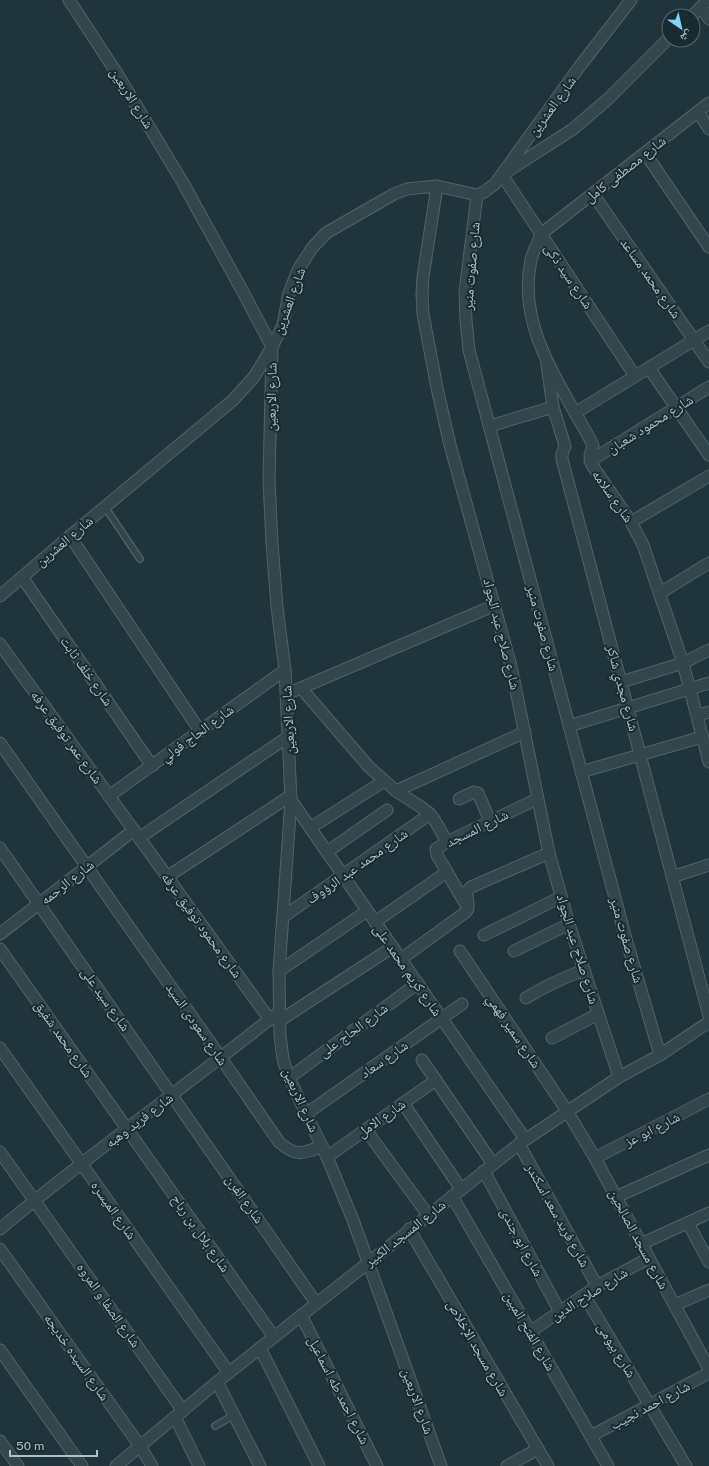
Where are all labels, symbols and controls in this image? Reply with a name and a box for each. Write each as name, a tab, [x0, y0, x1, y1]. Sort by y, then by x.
north arrow	[661, 8, 701, 48]
text: ش	[677, 26, 695, 45]
street label: شارع الاربعين	[105, 65, 157, 133]
street label: شارع العشرين	[525, 73, 581, 140]
street label: شارع مصطفى كامل	[581, 132, 670, 207]
street label: شارع صفوت منير	[459, 221, 485, 312]
street label: شارع محمد مساعد	[616, 235, 685, 322]
street label: شارع سيد ذكى	[540, 240, 597, 313]
street label: شارع العشرين	[270, 265, 310, 337]
street label: شارع الاربعين	[262, 362, 282, 432]
street label: شارع محمود شعبان	[604, 391, 697, 458]
street label: شارع سلامه	[587, 467, 637, 527]
street label: شارع العشرين	[32, 512, 97, 571]
street label: شارع صلاح عبد الجواد	[478, 577, 524, 692]
street label: شارع صفوت منير	[522, 582, 562, 673]
street label: شارع خلف ثابت	[56, 633, 117, 710]
street label: شارع مجدي شاكر	[600, 642, 642, 734]
street label: شارع الاربعين	[278, 685, 300, 755]
street label: شارع عمر توفيق عرفه	[26, 687, 106, 788]
street label: شارع الحاج فولي	[157, 701, 239, 768]
street label: شارع المسجد	[443, 806, 512, 852]
street label: شارع محمد عبد الرؤوف	[303, 825, 412, 909]
street label: شارع الرحمه	[37, 856, 98, 909]
street label: شارع محمود توفيق عرفه	[157, 869, 246, 982]
street label: شارع صلاح عبد الجواد	[552, 892, 602, 1007]
street label: شارع صفوت منير	[605, 894, 647, 985]
street label: شارع كريم محمد على	[369, 921, 446, 1020]
street label: شارع سيد على	[76, 964, 134, 1035]
street label: شارع سعودى السيد	[161, 980, 231, 1069]
street label: شارع سمير فهمي	[480, 991, 545, 1073]
street label: شارع محمد شفيق	[30, 997, 96, 1082]
street label: شارع الحاج على	[315, 1000, 392, 1062]
street label: شارع سعاد	[357, 1037, 412, 1083]
street label: شارع الاربعين	[278, 1065, 322, 1136]
street label: شارع فريد وهبه	[102, 1089, 177, 1152]
street label: شارع الامل	[354, 1096, 409, 1142]
street label: شارع ابو عز	[621, 1108, 683, 1152]
street label: شارع فريد سعد اسكندر	[521, 1159, 593, 1271]
street label: شارع الفرن	[221, 1172, 268, 1228]
street label: شارع الميسره	[86, 1178, 140, 1244]
street label: شارع مسجد الصالحين	[604, 1186, 672, 1293]
street label: شارع بلال بن رباح	[167, 1191, 234, 1276]
street label: شارع المسجد الكبير	[361, 1196, 450, 1272]
street label: شارع ابو جندى	[495, 1205, 547, 1280]
street label: شارع الصفا و المروه	[72, 1260, 144, 1352]
street label: شارع صلاح الدين	[548, 1264, 632, 1326]
street label: شارع الفتح المبين	[499, 1289, 559, 1374]
street label: شارع مسجد الإخلاص	[442, 1297, 512, 1400]
street label: شارع السيده خديجه	[39, 1310, 113, 1405]
street label: شارع بيومى	[593, 1320, 640, 1381]
street label: شارع احمد طه اسماعيل	[303, 1333, 373, 1448]
street label: شارع الاربعين	[397, 1366, 437, 1437]
street label: شارع احمد نجيب	[608, 1377, 693, 1434]
scale bar	[10, 1432, 97, 1458]
text: 50 m	[16, 1439, 44, 1453]

